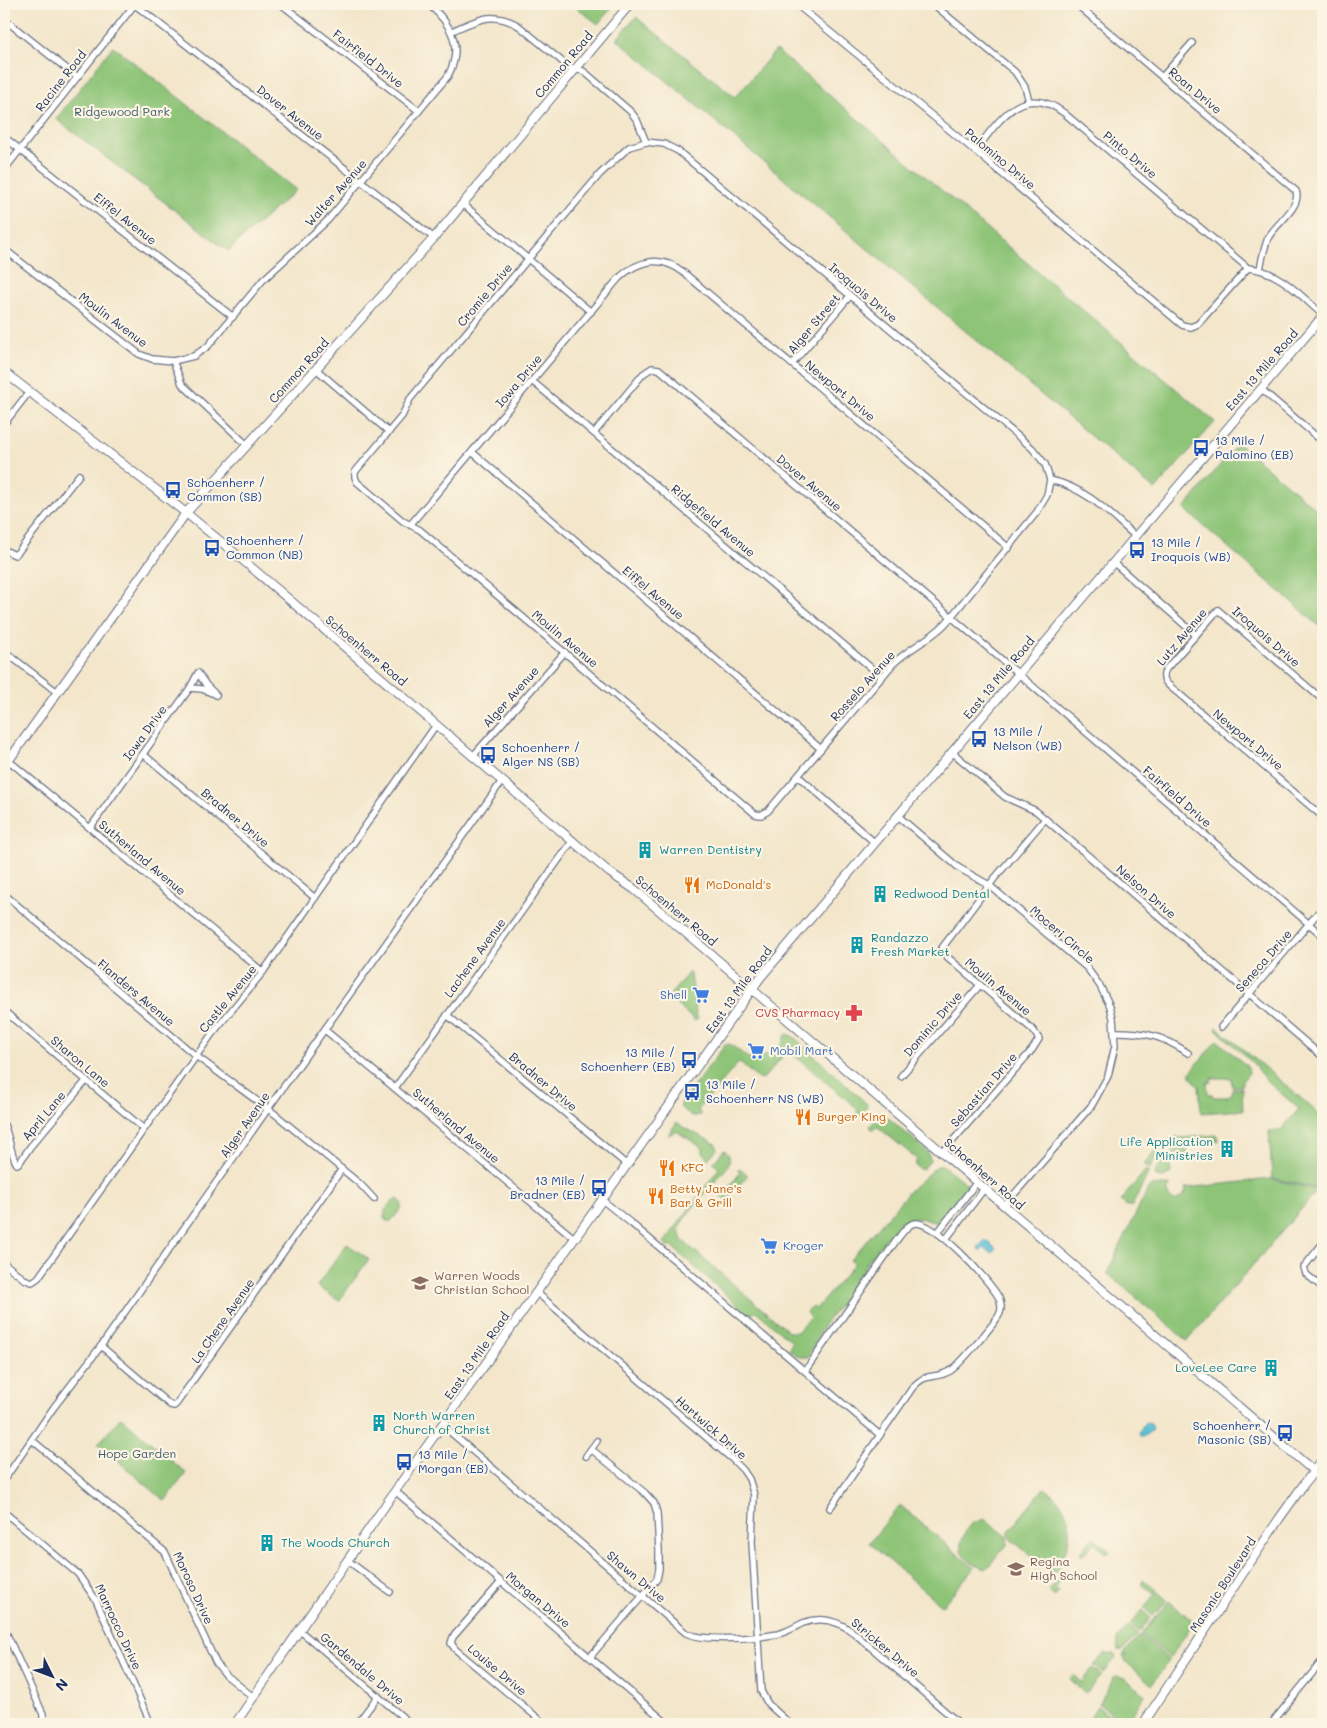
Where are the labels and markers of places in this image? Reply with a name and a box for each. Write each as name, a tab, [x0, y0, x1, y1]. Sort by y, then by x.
place label: 13 Mile / Palomino (EB)	[1215, 432, 1293, 462]
bus stop icon: 13 Mile / Palomino (EB)	[1191, 438, 1211, 458]
place label: Schoenherr / Common (SB)	[187, 474, 265, 504]
bus stop icon: Schoenherr / Common (SB)	[163, 480, 183, 500]
place label: Schoenherr / Common (NB)	[226, 532, 304, 562]
place label: 13 Mile / Iroquois (WB)	[1151, 534, 1230, 564]
bus stop icon: Schoenherr / Common (NB)	[202, 538, 222, 558]
bus stop icon: 13 Mile / Iroquois (WB)	[1127, 540, 1147, 560]
place label: 13 Mile / Nelson (WB)	[993, 723, 1062, 753]
bus stop icon: 13 Mile / Nelson (WB)	[969, 729, 989, 749]
place label: Schoenherr / Alger NS (SB)	[502, 739, 580, 769]
bus stop icon: Schoenherr / Alger NS (SB)	[478, 745, 498, 765]
building icon: Warren Dentistry	[635, 840, 655, 860]
place label: Warren Dentistry	[659, 841, 762, 857]
restaurant icon: McDonald's	[682, 875, 702, 895]
place label: McDonald's	[706, 876, 771, 892]
building icon: Redwood Dental	[870, 884, 890, 904]
place label: Redwood Dental	[894, 885, 990, 901]
place label: Randazzo Fresh Market	[871, 929, 950, 959]
building icon: Randazzo Fresh Market	[847, 935, 867, 955]
supermarket icon: Shell	[691, 985, 711, 1005]
place label: Shell	[660, 986, 687, 1002]
pharmacy icon: CVS Pharmacy	[844, 1003, 864, 1023]
place label: CVS Pharmacy	[755, 1004, 840, 1020]
supermarket icon: Mobil Mart	[746, 1041, 766, 1061]
place label: Mobil Mart	[770, 1042, 833, 1058]
place label: 13 Mile / Schoenherr (EB)	[581, 1044, 675, 1074]
bus stop icon: 13 Mile / Schoenherr (EB)	[679, 1050, 699, 1070]
place label: 13 Mile / Schoenherr NS (WB)	[706, 1076, 823, 1106]
bus stop icon: 13 Mile / Schoenherr NS (WB)	[682, 1082, 702, 1102]
restaurant icon: Burger King	[793, 1107, 813, 1127]
place label: Burger King	[817, 1108, 886, 1124]
place label: Life Application Ministries	[1120, 1133, 1213, 1163]
building icon: Life Application Ministries	[1217, 1139, 1237, 1159]
restaurant icon: KFC	[657, 1158, 677, 1178]
place label: KFC	[681, 1159, 704, 1175]
place label: 13 Mile / Bradner (EB)	[510, 1172, 585, 1202]
bus stop icon: 13 Mile / Bradner (EB)	[589, 1178, 609, 1198]
place label: Betty Jane's Bar & Grill	[670, 1180, 742, 1210]
restaurant icon: Betty Jane's Bar & Grill	[646, 1186, 666, 1206]
supermarket icon: Kroger	[759, 1236, 779, 1256]
place label: Kroger	[783, 1237, 824, 1253]
place label: Warren Woods Christian School	[434, 1267, 530, 1297]
school or university icon: Warren Woods Christian School	[410, 1273, 430, 1293]
building icon: LoveLee Care	[1261, 1358, 1281, 1378]
place label: LoveLee Care	[1175, 1359, 1257, 1375]
place label: North Warren Church of Christ	[393, 1407, 490, 1437]
building icon: North Warren Church of Christ	[369, 1413, 389, 1433]
place label: Schoenherr / Masonic (SB)	[1193, 1417, 1271, 1447]
bus stop icon: Schoenherr / Masonic (SB)	[1275, 1423, 1295, 1443]
place label: 13 Mile / Morgan (EB)	[418, 1446, 488, 1476]
bus stop icon: 13 Mile / Morgan (EB)	[394, 1452, 414, 1472]
building icon: The Woods Church	[257, 1533, 277, 1553]
place label: The Woods Church	[281, 1534, 390, 1550]
place label: Regina High School	[1030, 1553, 1098, 1583]
school or university icon: Regina High School	[1006, 1559, 1026, 1579]

